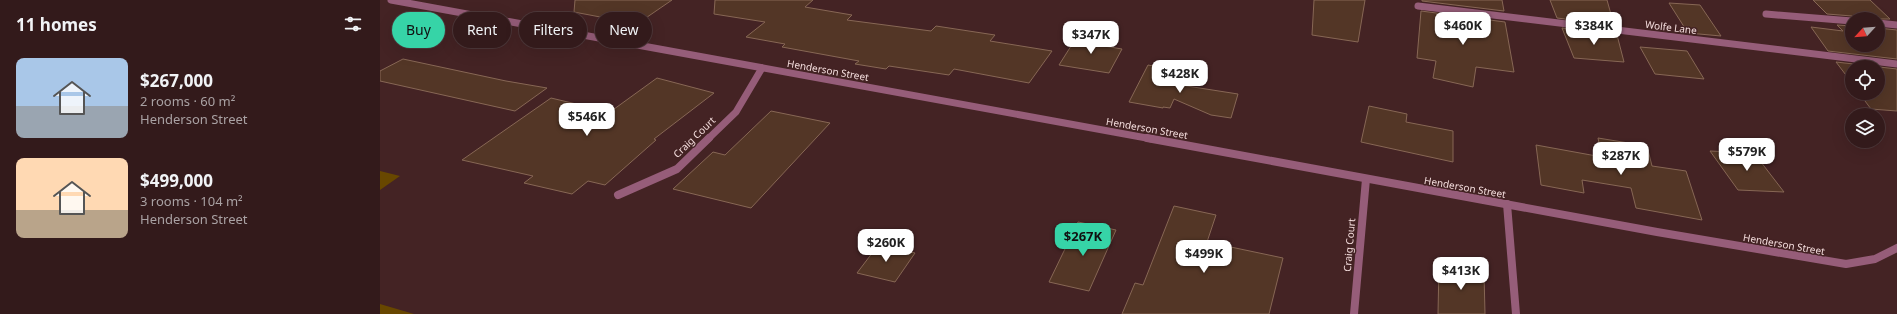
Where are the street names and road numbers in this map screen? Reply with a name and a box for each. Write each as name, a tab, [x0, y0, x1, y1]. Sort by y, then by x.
street label: Wolfe Lane	[1644, 17, 1698, 37]
street label: Henderson Street	[786, 56, 870, 84]
street label: Craig Court	[670, 113, 718, 161]
street label: Henderson Street	[1105, 114, 1189, 142]
street label: Henderson Street	[1423, 173, 1507, 201]
street label: Craig Court	[1340, 217, 1358, 272]
street label: Henderson Street	[1742, 230, 1826, 258]

